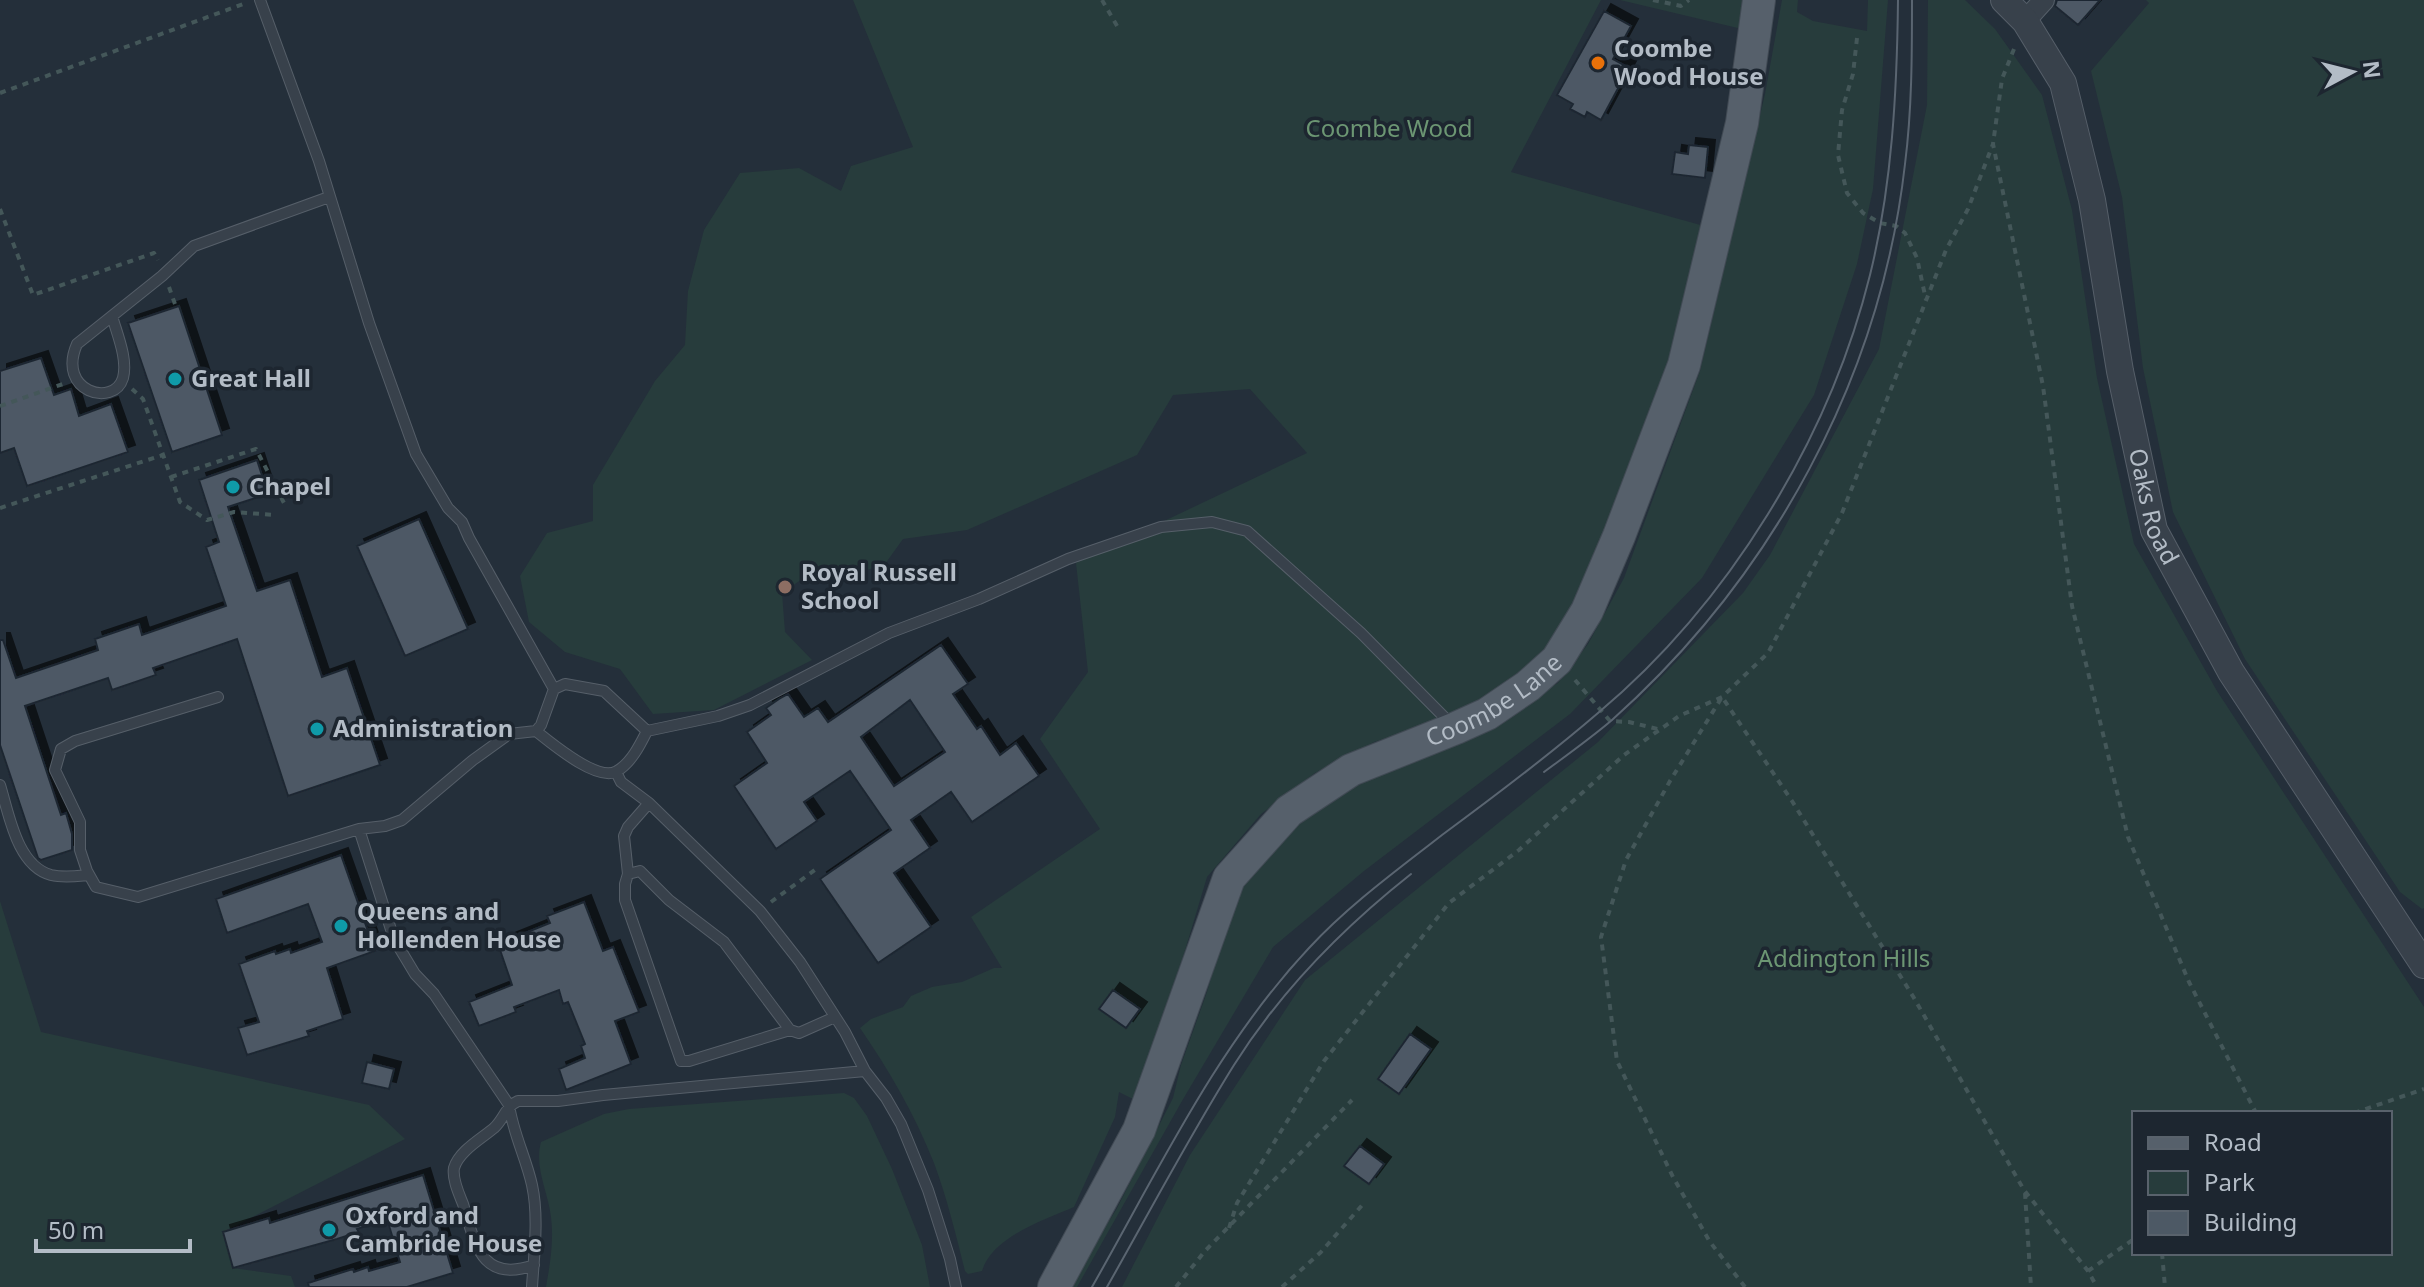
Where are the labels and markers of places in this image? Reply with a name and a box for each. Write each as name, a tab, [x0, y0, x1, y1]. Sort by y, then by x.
place label: Coombe Wood House	[1614, 31, 1763, 92]
marker: Coombe Wood House	[1589, 54, 1607, 72]
place label: Great Hall	[191, 361, 311, 394]
marker: Great Hall	[166, 370, 184, 388]
place label: Chapel	[249, 469, 331, 502]
marker: Chapel	[224, 478, 242, 496]
place label: Royal Russell School	[801, 555, 957, 616]
marker: Royal Russell School	[776, 578, 794, 596]
place label: Administration	[333, 711, 513, 744]
marker: Administration	[308, 720, 326, 738]
place label: Queens and Hollenden House	[357, 894, 561, 955]
marker: Queens and Hollenden House	[332, 917, 350, 935]
place label: Oxford and Cambride House	[345, 1198, 542, 1259]
marker: Oxford and Cambride House	[320, 1221, 338, 1239]

